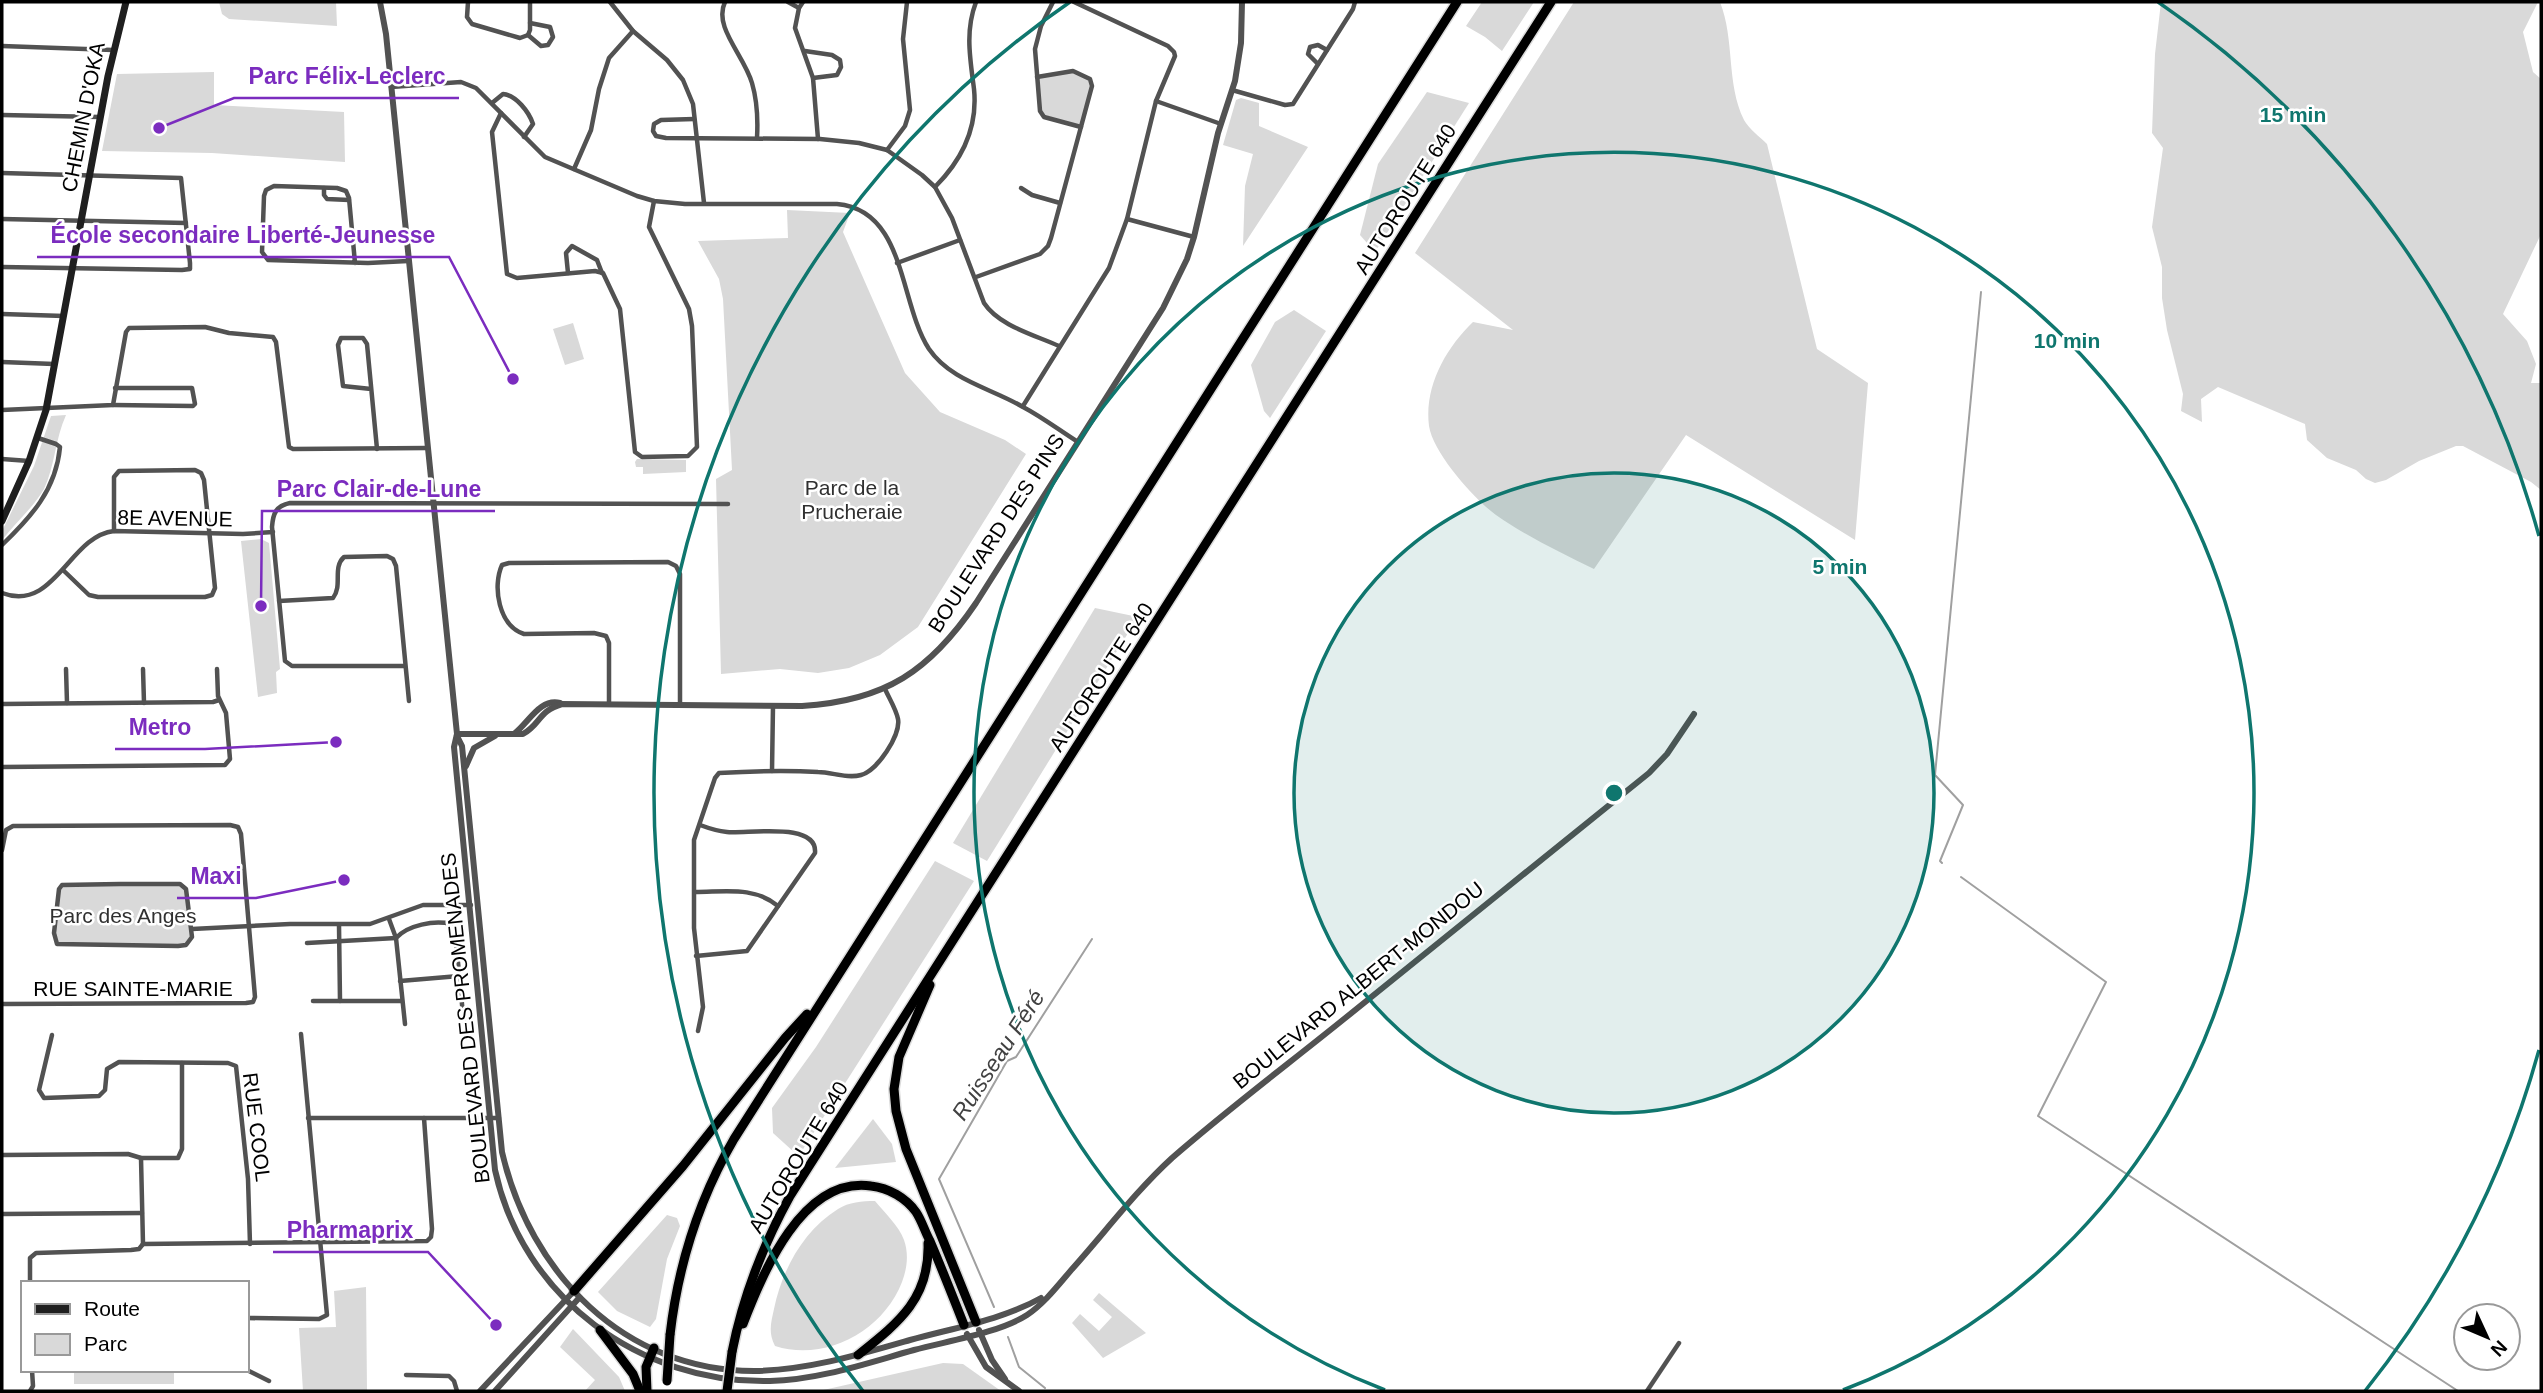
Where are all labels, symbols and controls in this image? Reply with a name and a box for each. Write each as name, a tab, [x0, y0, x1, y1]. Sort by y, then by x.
street label: CHEMIN D'OKA	[57, 40, 109, 194]
callout: Parc Félix-Leclerc	[234, 54, 459, 98]
text: Parc Félix-Leclerc	[249, 63, 446, 89]
text: 15 min	[2260, 103, 2326, 126]
street label: AUTOROUTE 640	[1350, 120, 1460, 278]
callout: École secondaire Liberté-Jeunesse	[37, 213, 449, 257]
text: École secondaire Liberté-Jeunesse	[51, 221, 435, 248]
text: 10 min	[2034, 329, 2100, 352]
street label: BOULEVARD DES PINS	[923, 430, 1069, 636]
callout: Parc Clair-de-Lune	[262, 467, 495, 511]
text: Parc Clair-de-Lune	[277, 476, 481, 502]
park label: Parc de la Prucheraie	[801, 476, 903, 523]
street label: 8E AVENUE	[117, 505, 233, 531]
text: 5 min	[1813, 555, 1867, 578]
street label: AUTOROUTE 640	[1044, 598, 1158, 756]
callout: Metro	[115, 705, 205, 749]
text: Metro	[129, 714, 191, 740]
centre of rings	[1602, 781, 1626, 805]
street label: BOULEVARD DES PROMENADES	[436, 852, 494, 1184]
callout: Maxi	[177, 854, 256, 898]
text: Maxi	[190, 863, 242, 889]
street label: BOULEVARD ALBERT-MONDOU	[1228, 877, 1488, 1093]
park label: Parc des Anges	[49, 904, 197, 927]
street label: RUE SAINTE-MARIE	[33, 977, 233, 1000]
water label: Ruisseau Féré	[946, 985, 1050, 1125]
street label: RUE COOL	[239, 1071, 275, 1183]
street label: AUTOROUTE 640	[744, 1077, 852, 1237]
callout: Pharmaprix	[273, 1208, 428, 1252]
text: Pharmaprix	[287, 1217, 413, 1243]
legend	[21, 1281, 248, 1372]
text: Route	[84, 1297, 140, 1320]
north arrow	[2452, 1302, 2522, 1372]
text: Parc	[84, 1332, 127, 1355]
text: N	[2487, 1336, 2511, 1361]

